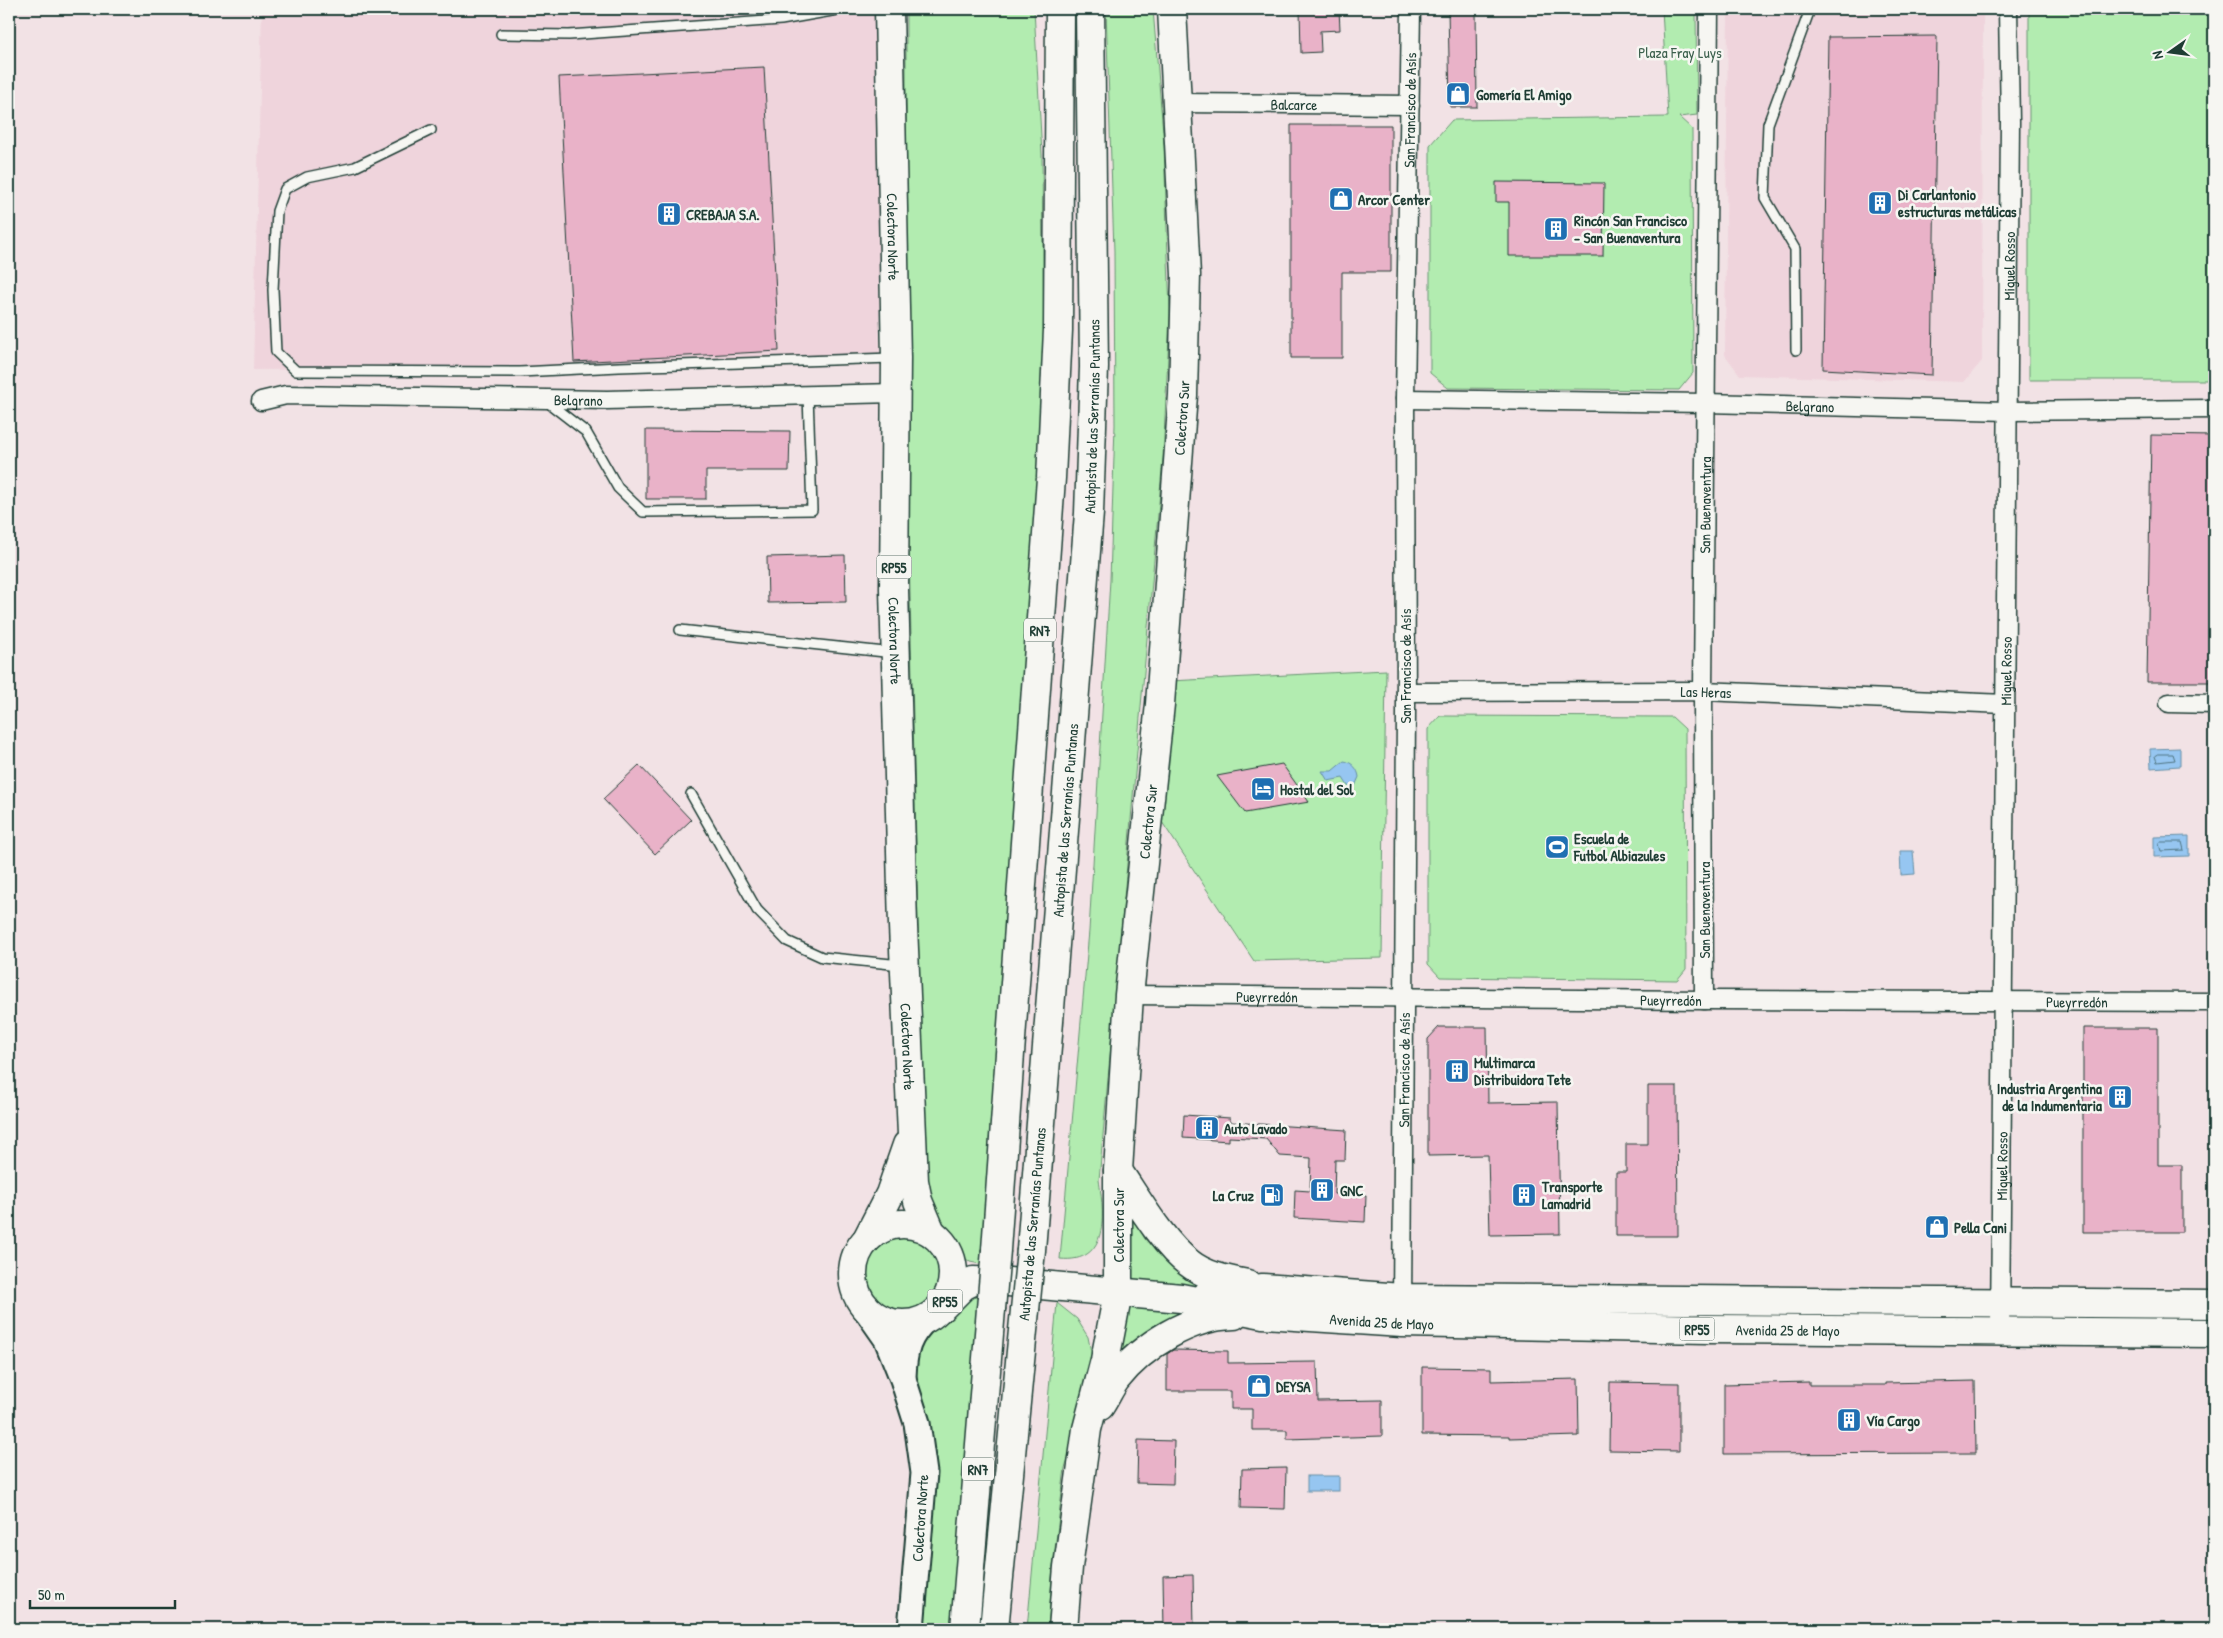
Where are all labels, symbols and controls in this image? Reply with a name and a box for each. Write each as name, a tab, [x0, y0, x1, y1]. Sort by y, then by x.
north arrow	[2146, 28, 2196, 78]
park label: Plaza Fray Luys	[1638, 42, 1722, 63]
text: N	[2147, 49, 2167, 61]
street label: San Francisco de Asís	[1398, 52, 1421, 168]
shop icon: Gomería El Amigo	[1445, 81, 1471, 107]
place label: Gomería El Amigo	[1476, 84, 1572, 106]
street label: Balcarce	[1270, 93, 1318, 115]
place label: Di Carlantonio estructuras metálicas	[1898, 184, 2017, 222]
shop icon: Arcor Center	[1328, 186, 1354, 212]
place label: Arcor Center	[1358, 189, 1430, 210]
building icon: Di Carlantonio estructuras metálicas	[1867, 190, 1893, 216]
street label: Colectora Norte	[882, 193, 905, 281]
building icon: CREBAJA S.A.	[656, 201, 682, 227]
place label: CREBAJA S.A.	[686, 204, 760, 225]
place label: Rincón San Francisco - San Buenaventura	[1574, 210, 1687, 248]
building icon: Rincón San Francisco - San Buenaventura	[1543, 216, 1569, 242]
street label: Miguel Rosso	[1998, 231, 2020, 301]
street label: Autopista de las Serranías Puntanas	[1078, 319, 1105, 514]
street label: Colectora Sur	[1168, 380, 1194, 456]
street label: Belgrano	[554, 389, 603, 410]
street label: Belgrano	[1785, 395, 1835, 417]
street label: San Buenaventura	[1694, 456, 1716, 554]
road number: RP55	[876, 556, 912, 578]
street label: Colectora Norte	[884, 597, 907, 685]
street label: San Francisco de Asís	[1395, 608, 1416, 723]
road number: RN7	[1024, 618, 1056, 642]
street label: Miguel Rosso	[1995, 636, 2016, 706]
street label: Las Heras	[1680, 680, 1732, 703]
street label: Autopista de las Serranías Puntanas	[1047, 722, 1083, 918]
hotel icon: Hostal del Sol	[1250, 776, 1276, 802]
place label: Hostal del Sol	[1280, 779, 1355, 800]
street label: Colectora Sur	[1133, 783, 1162, 860]
place label: Escuela de Futbol Albiazules	[1573, 828, 1666, 866]
sports icon: Escuela de Futbol Albiazules	[1544, 834, 1570, 860]
street label: San Buenaventura	[1694, 861, 1715, 958]
street label: Pueyrredón	[1236, 985, 1298, 1007]
street label: Pueyrredón	[1640, 989, 1702, 1010]
street label: Pueyrredón	[2046, 991, 2108, 1012]
street label: Colectora Norte	[896, 1003, 921, 1091]
street label: San Francisco de Asís	[1393, 1012, 1414, 1128]
place label: Multimarca Distribuidora Tete	[1474, 1052, 1571, 1090]
building icon: Multimarca Distribuidora Tete	[1444, 1058, 1470, 1084]
place label: Industria Argentina de la Indumentaria	[1997, 1078, 2102, 1116]
building icon: Industria Argentina de la Indumentaria	[2107, 1084, 2133, 1110]
building icon: Auto Lavado	[1194, 1115, 1220, 1141]
place label: Auto Lavado	[1224, 1118, 1287, 1139]
street label: Autopista de las Serranías Puntanas	[1013, 1126, 1051, 1322]
street label: Miguel Rosso	[1991, 1131, 2012, 1201]
place label: Transporte Lamadrid	[1541, 1176, 1603, 1214]
building icon: GNC	[1309, 1177, 1335, 1203]
place label: GNC	[1340, 1180, 1363, 1201]
fuel station icon: La Cruz	[1259, 1182, 1285, 1208]
building icon: Transporte Lamadrid	[1511, 1182, 1537, 1208]
place label: La Cruz	[1213, 1185, 1255, 1206]
street label: Colectora Sur	[1108, 1187, 1129, 1263]
shop icon: Pella Cani	[1924, 1214, 1950, 1240]
place label: Pella Cani	[1954, 1217, 2007, 1238]
road number: RP55	[928, 1290, 962, 1312]
street label: Avenida 25 de Mayo	[1329, 1308, 1434, 1334]
road number: RP55	[1680, 1318, 1714, 1340]
street label: Avenida 25 de Mayo	[1735, 1319, 1840, 1341]
shop icon: DEYSA	[1246, 1373, 1272, 1399]
place label: DEYSA	[1276, 1376, 1311, 1397]
building icon: Vía Cargo	[1836, 1407, 1862, 1433]
place label: Vía Cargo	[1866, 1410, 1920, 1432]
road number: RN7	[962, 1458, 994, 1480]
street label: Colectora Norte	[906, 1474, 934, 1562]
scale bar	[30, 1578, 175, 1610]
text: 50 m	[38, 1584, 65, 1605]

